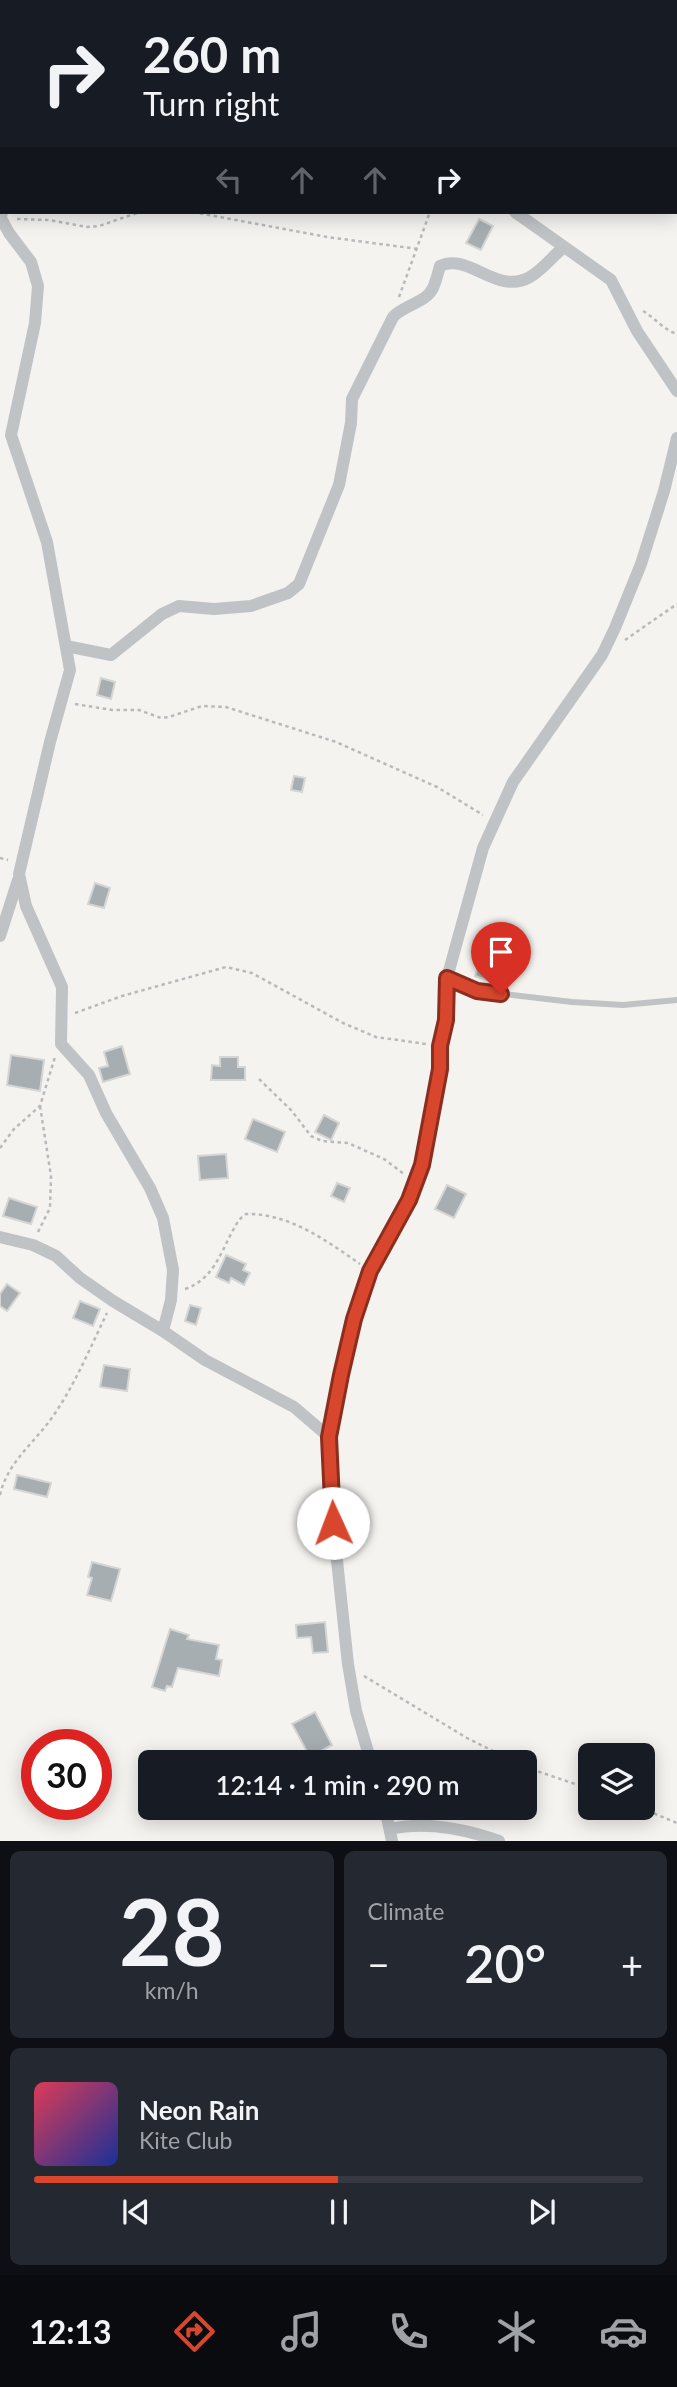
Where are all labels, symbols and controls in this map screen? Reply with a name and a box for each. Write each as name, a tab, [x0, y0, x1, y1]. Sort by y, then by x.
text: 260 m	[143, 25, 281, 83]
icon: right	[28, 28, 119, 119]
text: Turn right	[143, 84, 279, 123]
icon: left	[210, 161, 248, 199]
icon: ahead	[283, 161, 321, 199]
icon: ahead	[356, 161, 394, 199]
icon: right	[429, 161, 467, 199]
pin	[471, 922, 531, 994]
icon: arrive	[482, 933, 520, 971]
position arrow	[296, 1486, 370, 1560]
speed limit sign: 30	[21, 1729, 112, 1820]
map controls	[578, 1743, 655, 1820]
button: layers	[578, 1743, 655, 1820]
text: 12:14 · 1 min · 290 m	[215, 1769, 460, 1801]
text: 28	[119, 1876, 225, 1985]
text: Climate	[368, 1897, 444, 1925]
text: 20°	[464, 1932, 546, 1994]
text: −	[368, 1941, 390, 1987]
text: +	[621, 1941, 643, 1987]
text: km/h	[145, 1976, 199, 2004]
text: Neon Rain	[139, 2094, 259, 2126]
text: Kite Club	[139, 2126, 232, 2154]
icon: previous	[117, 2193, 155, 2231]
icon: pause	[320, 2193, 358, 2231]
icon: next	[523, 2193, 561, 2231]
icon: directions	[170, 2307, 219, 2356]
icon: music	[277, 2307, 326, 2356]
icon: phone	[384, 2307, 433, 2356]
icon: climate	[492, 2307, 541, 2356]
icon: car	[599, 2307, 648, 2356]
text: 12:13	[29, 2312, 112, 2351]

